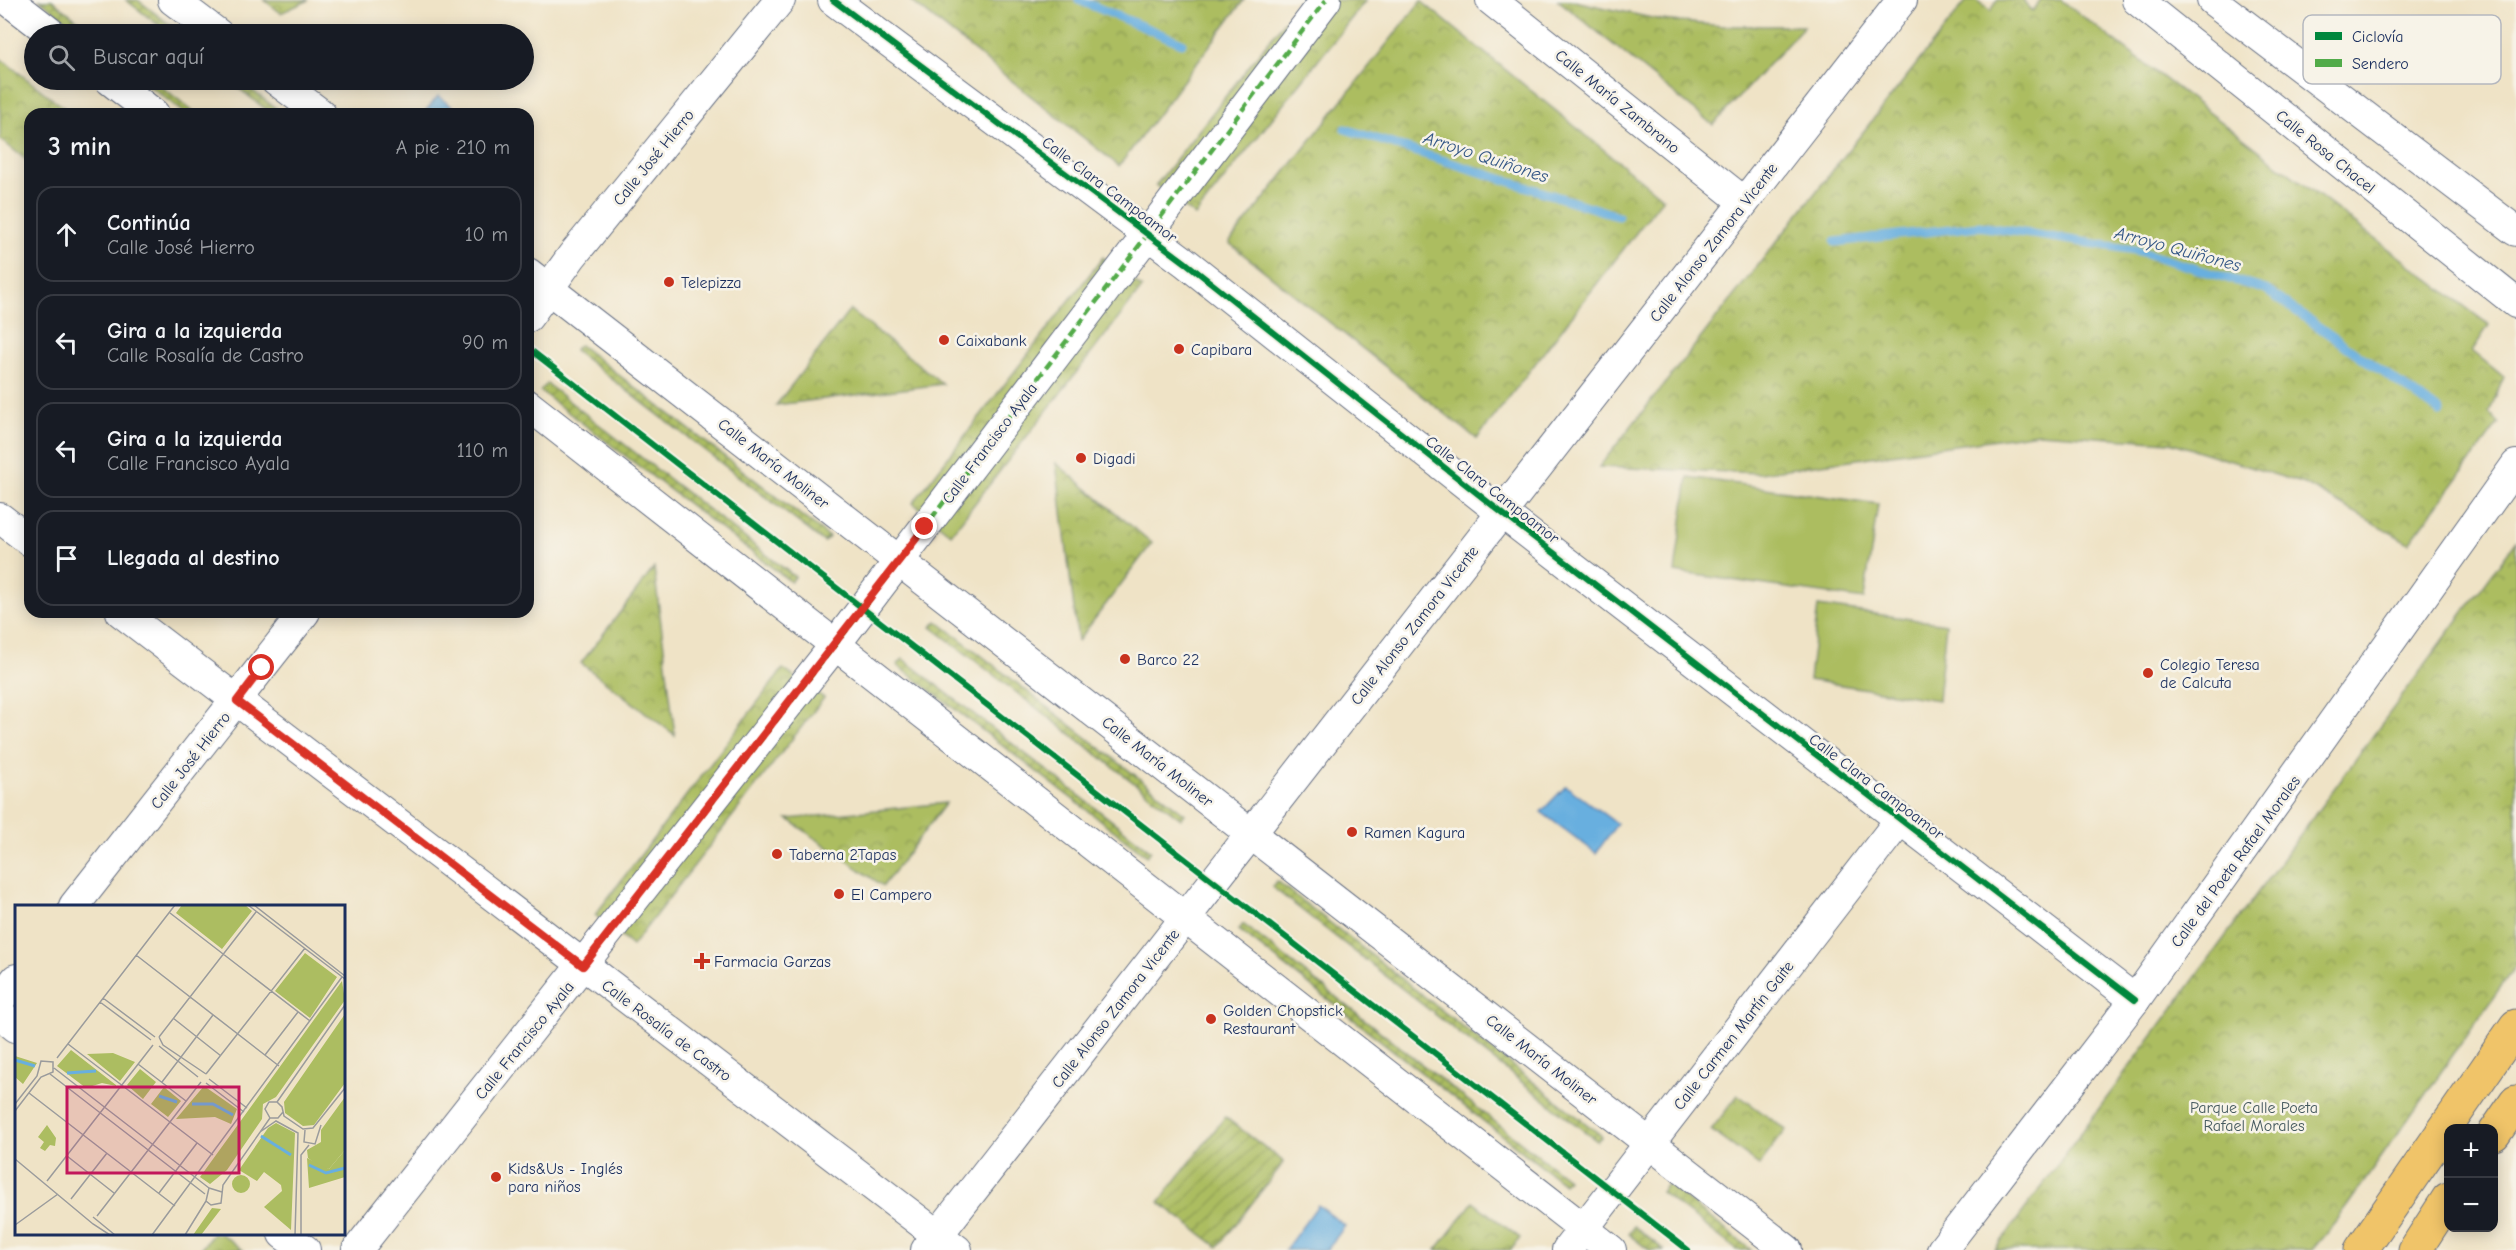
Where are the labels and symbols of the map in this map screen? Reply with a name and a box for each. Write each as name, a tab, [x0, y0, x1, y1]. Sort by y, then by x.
legend	[2303, 15, 2501, 84]
text: Ciclovía	[2352, 28, 2404, 46]
street label: Calle María Zambrano	[1552, 46, 1683, 157]
text: Sendero	[2352, 55, 2409, 73]
street label: Calle José Hierro	[610, 106, 698, 209]
street label: Calle Rosa Chacel	[2272, 106, 2379, 197]
water label: Arroyo Quiñones	[1420, 127, 1551, 188]
street label: Calle Clara Campoamor	[1038, 133, 1181, 247]
street label: Calle Alonso Zamora Vicente	[1646, 160, 1781, 326]
water label: Arroyo Quiñones	[2112, 222, 2244, 277]
place label: Telepizza	[681, 274, 742, 292]
marker: Telepizza	[662, 275, 676, 289]
place label: Caixabank	[956, 332, 1027, 350]
marker: Caixabank	[937, 333, 951, 347]
place label: Capibara	[1191, 341, 1252, 359]
marker: Capibara	[1172, 342, 1186, 356]
street label: Calle Francisco Ayala	[939, 380, 1041, 508]
street label: Calle María Moliner	[714, 415, 833, 513]
street label: Calle Clara Campoamor	[1422, 432, 1563, 548]
place label: Digadi	[1093, 450, 1136, 468]
marker: Digadi	[1074, 451, 1088, 465]
route end	[911, 513, 937, 539]
street label: Calle Alonso Zamora Vicente	[1347, 543, 1482, 709]
place label: Barco 22	[1137, 651, 1199, 669]
marker: Barco 22	[1118, 652, 1132, 666]
route start	[248, 654, 274, 680]
place label: Colegio Teresa de Calcuta	[2160, 656, 2260, 692]
marker: Colegio Teresa de Calcuta	[2141, 666, 2155, 680]
street label: Calle José Hierro	[147, 709, 234, 813]
street label: Calle María Moliner	[1098, 713, 1217, 811]
street label: Calle Clara Campoamor	[1805, 730, 1948, 844]
street label: Calle del Poeta Rafael Morales	[2168, 772, 2304, 951]
place label: Ramen Kagura	[1364, 824, 1465, 842]
marker: Ramen Kagura	[1345, 825, 1359, 839]
place label: Taberna 2Tapas	[789, 846, 897, 864]
marker: Taberna 2Tapas	[770, 847, 784, 861]
place label: El Campero	[851, 886, 932, 904]
marker: El Campero	[832, 887, 846, 901]
inset map	[15, 905, 345, 1235]
street label: Calle Alonso Zamora Vicente	[1048, 926, 1183, 1092]
place label: Farmacia Garzas	[714, 953, 831, 971]
marker: Farmacia Garzas	[695, 954, 709, 968]
street label: Calle Carmen Martín Gaite	[1670, 957, 1798, 1114]
street label: Calle Rosalía de Castro	[598, 976, 735, 1085]
street label: Calle Francisco Ayala	[472, 978, 578, 1103]
place label: Golden Chopstick Restaurant	[1223, 1002, 1343, 1038]
street label: Calle María Moliner	[1482, 1011, 1601, 1109]
marker: Golden Chopstick Restaurant	[1204, 1012, 1218, 1026]
park label: Parque Calle Poeta Rafael Morales	[2190, 1099, 2318, 1135]
place label: Kids&Us - Inglés para niños	[508, 1160, 623, 1196]
marker: Kids&Us - Inglés para niños	[489, 1170, 503, 1184]

